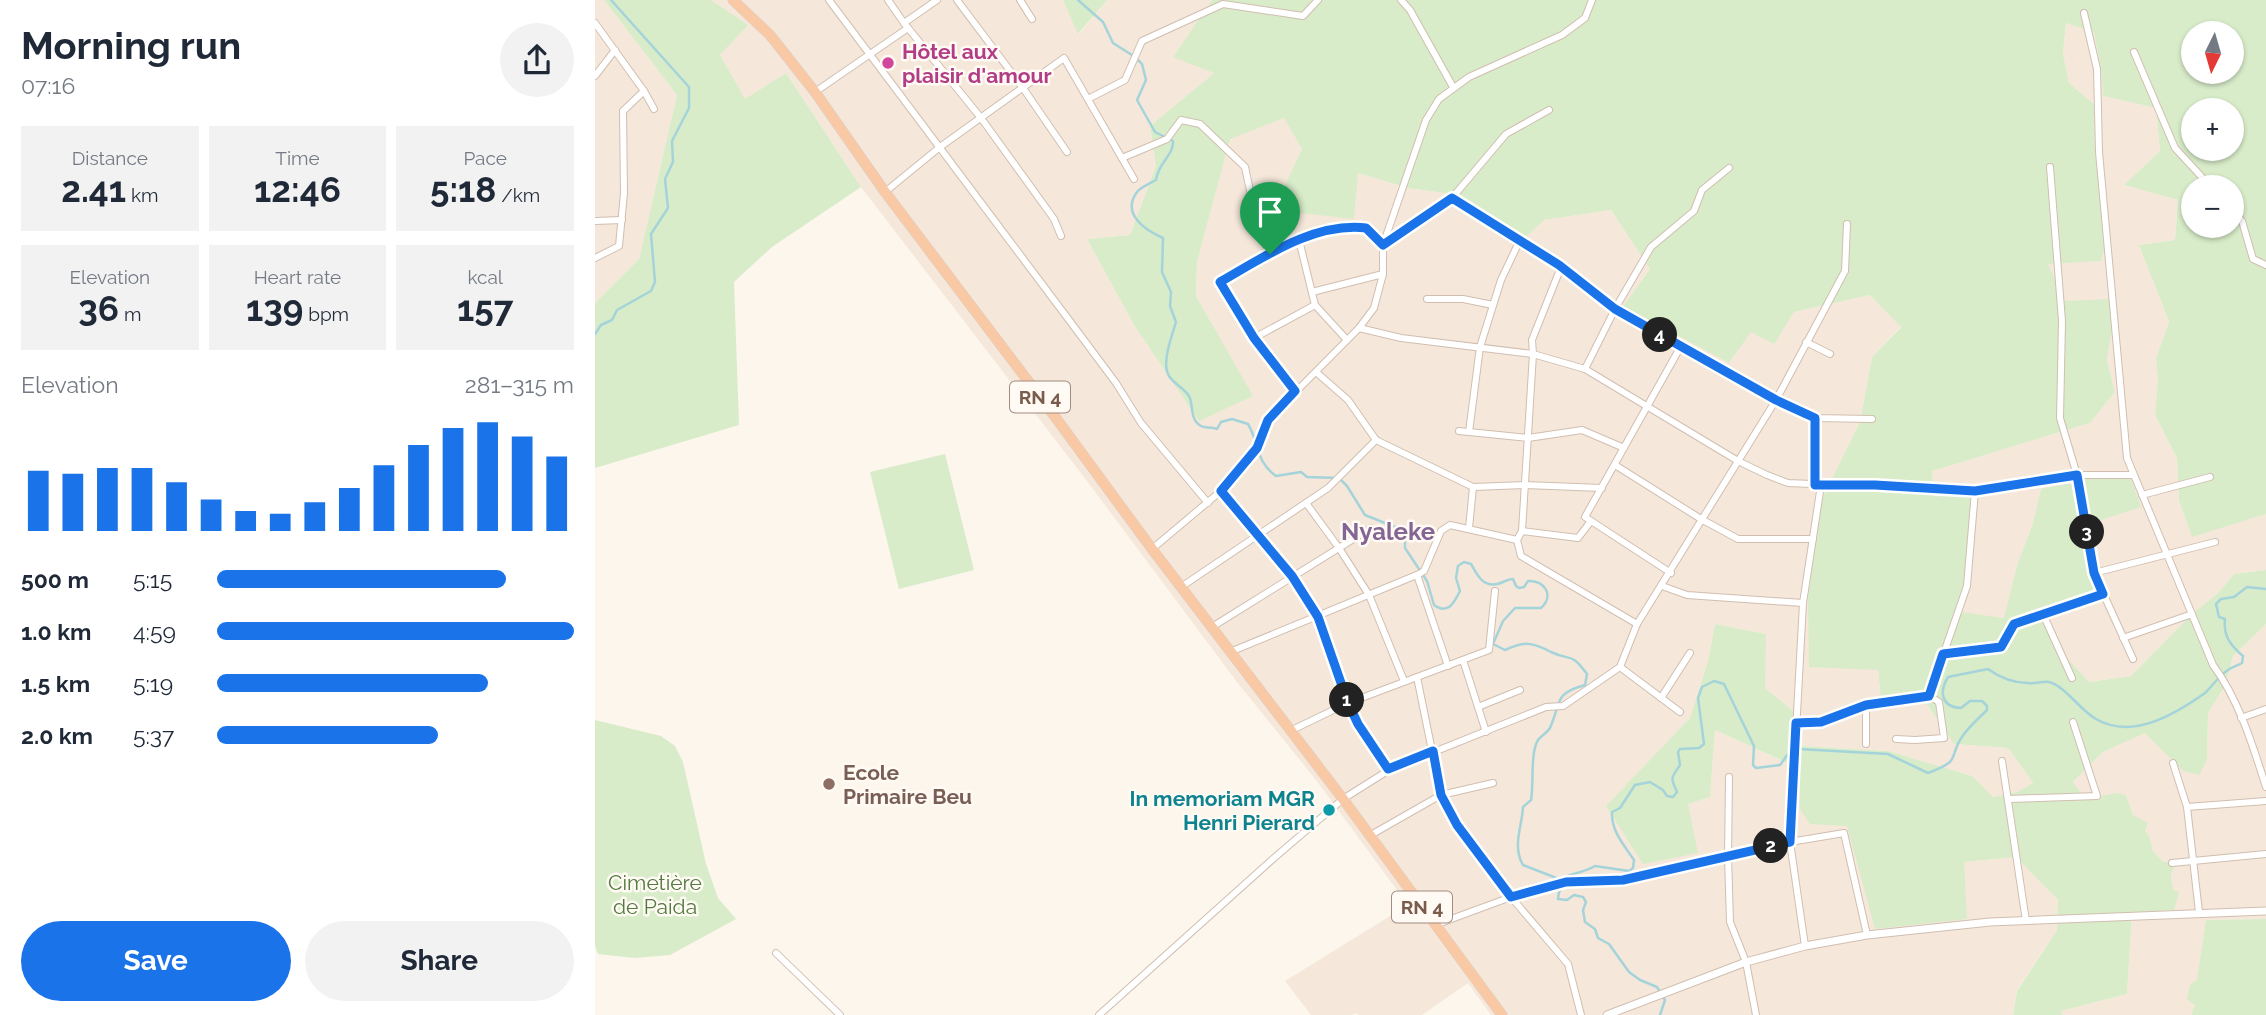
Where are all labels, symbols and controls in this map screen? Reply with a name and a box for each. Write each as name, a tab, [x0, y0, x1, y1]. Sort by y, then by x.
north arrow	[2181, 21, 2243, 84]
map controls	[2181, 21, 2244, 238]
text: Morning run	[21, 23, 241, 68]
button: share	[500, 23, 574, 97]
place label: Hôtel aux plaisir d'amour	[902, 39, 1052, 88]
marker: Hôtel aux plaisir d'amour	[880, 55, 896, 71]
text: 07:16	[21, 72, 75, 99]
button: +	[2181, 98, 2244, 161]
text: Distance	[72, 147, 148, 169]
text: Time	[275, 147, 320, 169]
text: Pace	[463, 147, 507, 169]
text: 2.41	[61, 169, 126, 210]
text: 12:46	[254, 169, 341, 210]
text: 5:18	[430, 169, 496, 210]
button: −	[2181, 175, 2244, 238]
pin	[1240, 182, 1300, 254]
text: km	[126, 184, 158, 206]
text: /km	[496, 184, 540, 206]
icon: arrive	[1251, 193, 1289, 231]
text: Elevation	[69, 266, 150, 288]
text: Heart rate	[254, 266, 341, 288]
text: kcal	[467, 266, 503, 288]
text: 36	[78, 288, 119, 329]
text: 139	[246, 288, 303, 329]
text: 157	[457, 288, 513, 329]
text: m	[119, 303, 141, 325]
text: bpm	[303, 303, 349, 325]
pin: 4	[1643, 318, 1677, 352]
text: 4	[1654, 323, 1665, 345]
text: Elevation	[21, 371, 119, 398]
text: 281–315 m	[465, 371, 574, 398]
road number: RN 4	[1010, 382, 1070, 412]
pin: 3	[2069, 514, 2105, 550]
district label: Nyaleke	[1341, 517, 1435, 546]
text: 3	[2081, 520, 2092, 542]
text: 500 m	[21, 566, 89, 593]
text: 5:15	[133, 566, 172, 593]
text: 1.0 km	[21, 618, 91, 645]
text: 4:59	[133, 618, 176, 645]
text: 1.5 km	[21, 670, 90, 697]
text: 5:19	[133, 670, 173, 697]
pin: 1	[1329, 682, 1365, 718]
text: 1	[1342, 688, 1351, 710]
text: 2.0 km	[21, 722, 93, 749]
text: 5:37	[133, 722, 174, 749]
place label: Ecole Primaire Beu	[843, 760, 972, 809]
marker: Ecole Primaire Beu	[821, 776, 837, 792]
place label: In memoriam MGR Henri Pierard	[1129, 786, 1315, 835]
marker: In memoriam MGR Henri Pierard	[1321, 802, 1337, 818]
pin: 2	[1753, 828, 1789, 864]
text: 2	[1765, 834, 1776, 856]
park label: Cimetière de Paida	[608, 870, 702, 919]
road number: RN 4	[1392, 892, 1452, 923]
button: Save	[21, 921, 291, 1001]
button: Share	[305, 921, 574, 1001]

